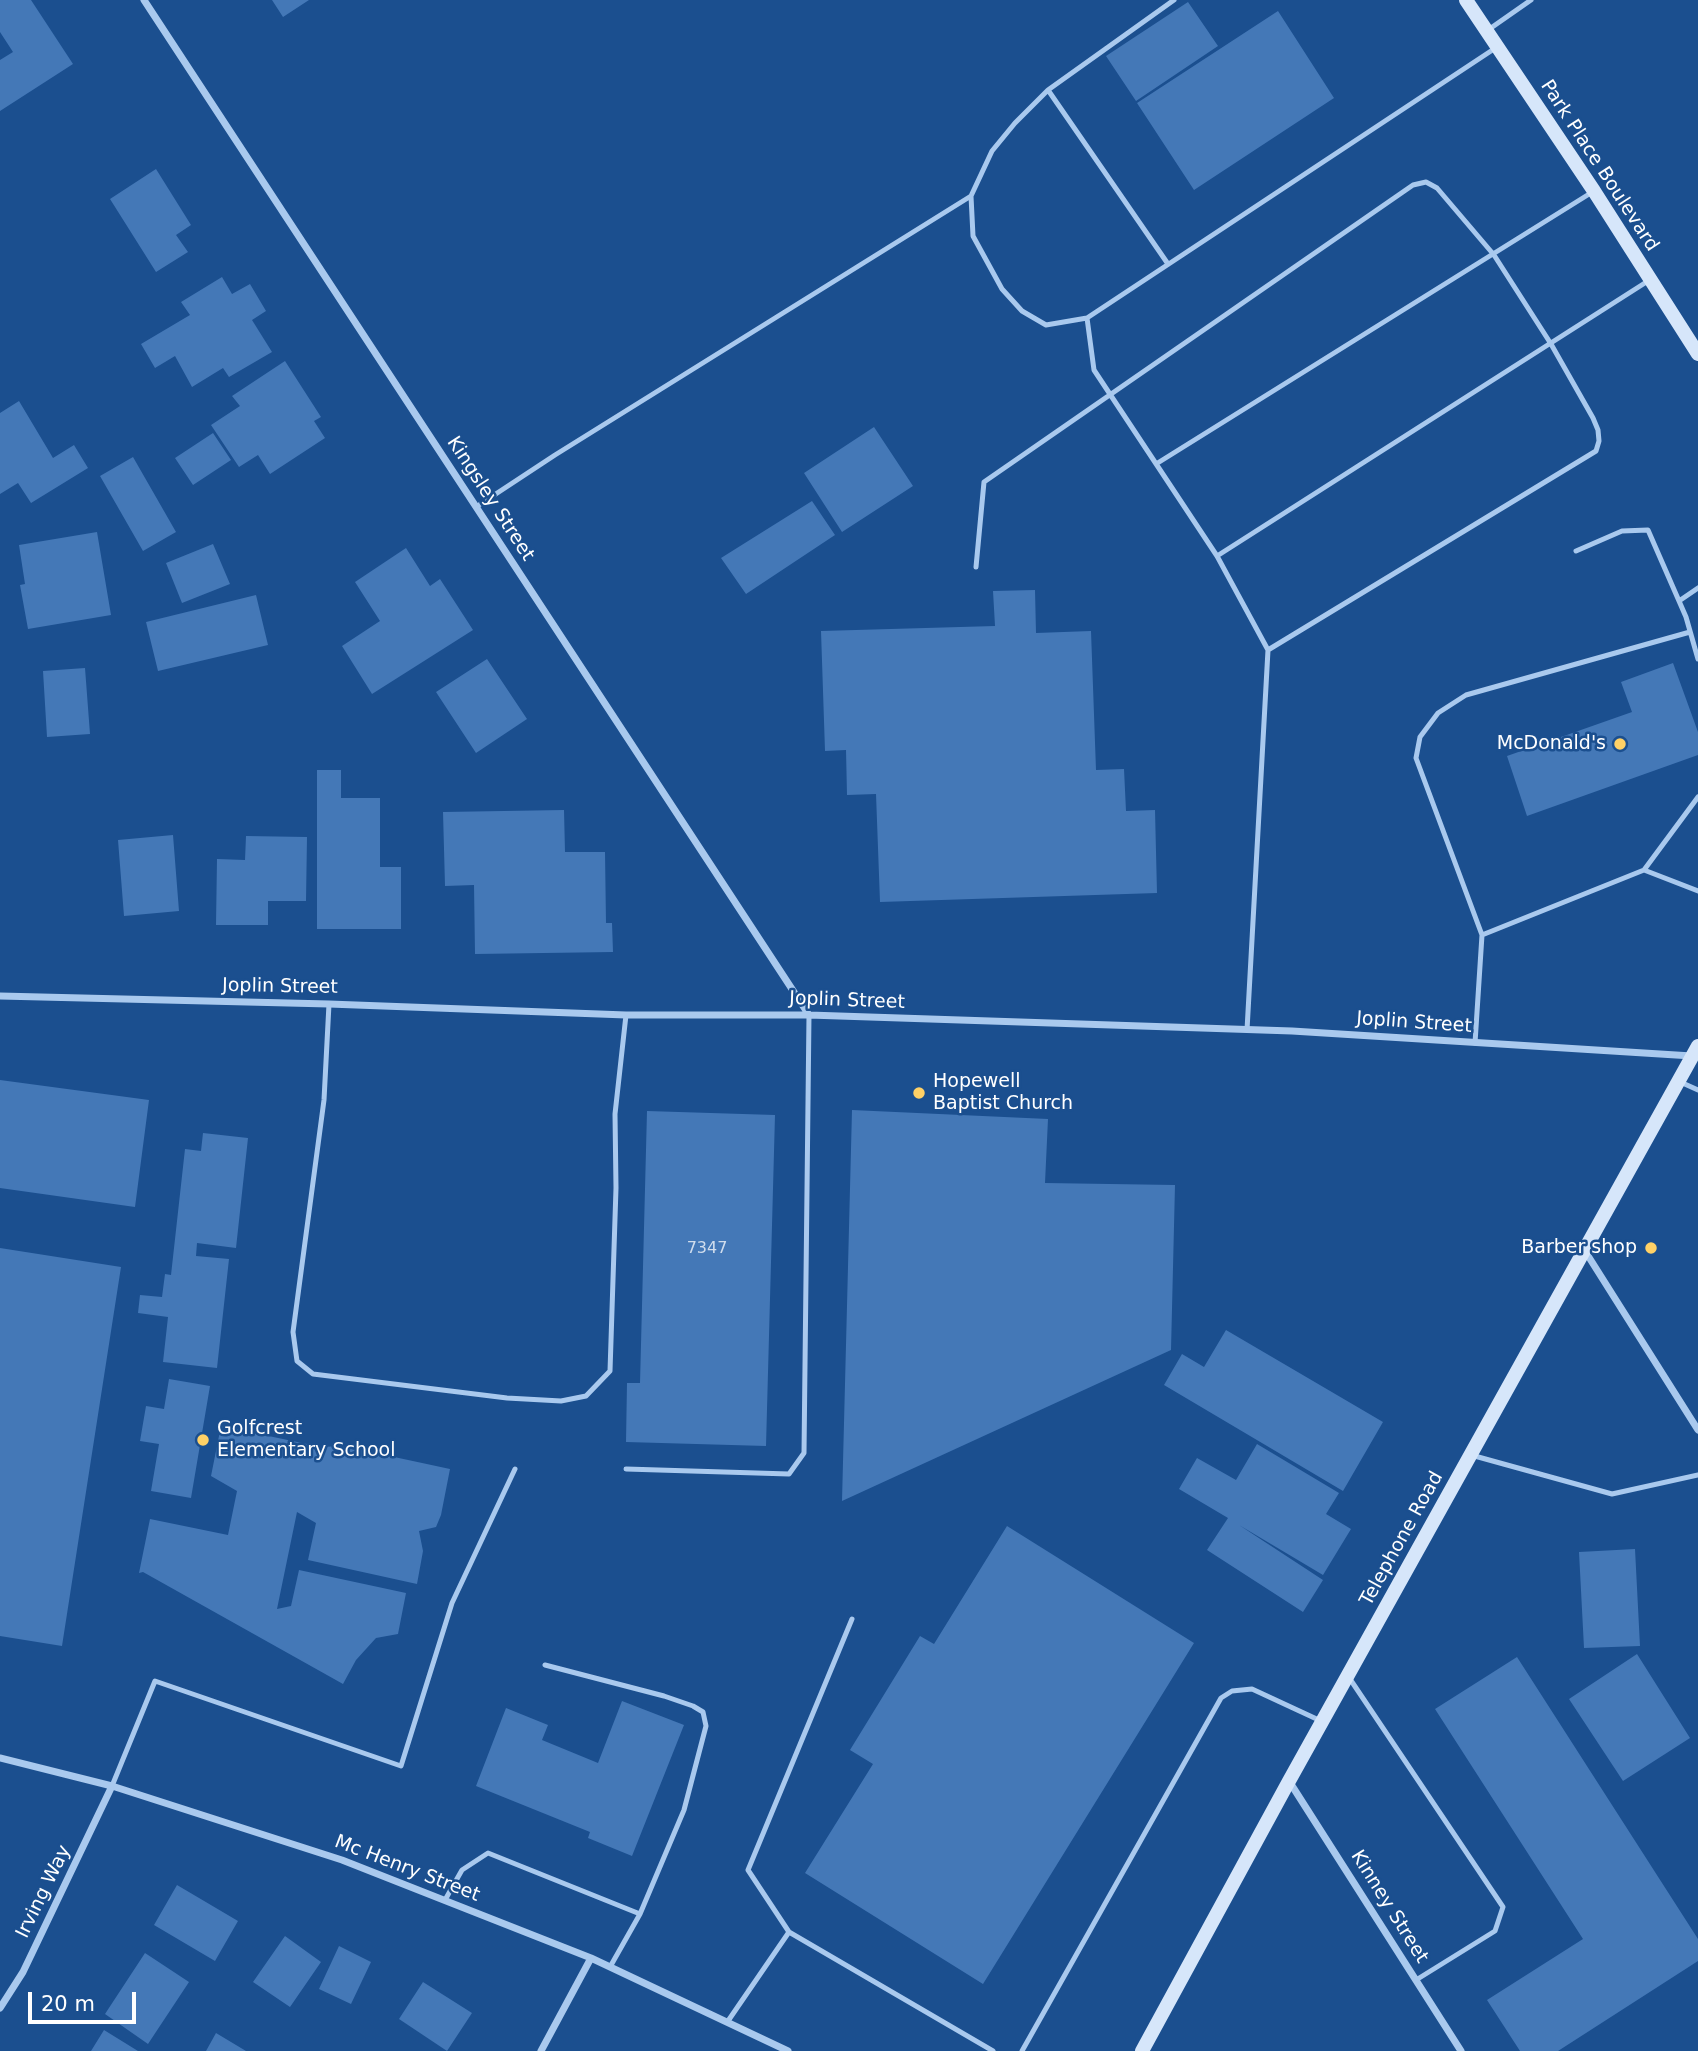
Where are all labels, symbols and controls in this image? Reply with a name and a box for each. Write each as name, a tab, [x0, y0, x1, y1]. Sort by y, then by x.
street label: Park Place Boulevard	[1535, 76, 1663, 256]
street label: Kingsley Street	[441, 433, 539, 565]
place label: McDonald's	[1497, 733, 1606, 755]
marker: McDonald's	[1612, 736, 1628, 752]
street label: Joplin Street	[222, 975, 338, 999]
street label: Joplin Street	[789, 988, 905, 1014]
street label: Joplin Street	[1356, 1008, 1472, 1038]
place label: Hopewell Baptist Church	[933, 1071, 1073, 1115]
marker: Hopewell Baptist Church	[911, 1085, 927, 1101]
place label: Barber shop	[1521, 1237, 1637, 1259]
house number: 7347	[687, 1239, 727, 1259]
marker: Barber shop	[1643, 1240, 1659, 1256]
place label: Golfcrest Elementary School	[217, 1418, 395, 1462]
marker: Golfcrest Elementary School	[195, 1432, 211, 1448]
street label: Telephone Road	[1356, 1468, 1448, 1610]
street label: Mc Henry Street	[331, 1831, 483, 1907]
street label: Irving Way	[12, 1842, 76, 1942]
street label: Kinney Street	[1345, 1846, 1433, 1968]
scale bar	[32, 1978, 140, 2022]
text: 20 m	[41, 1992, 95, 2016]

